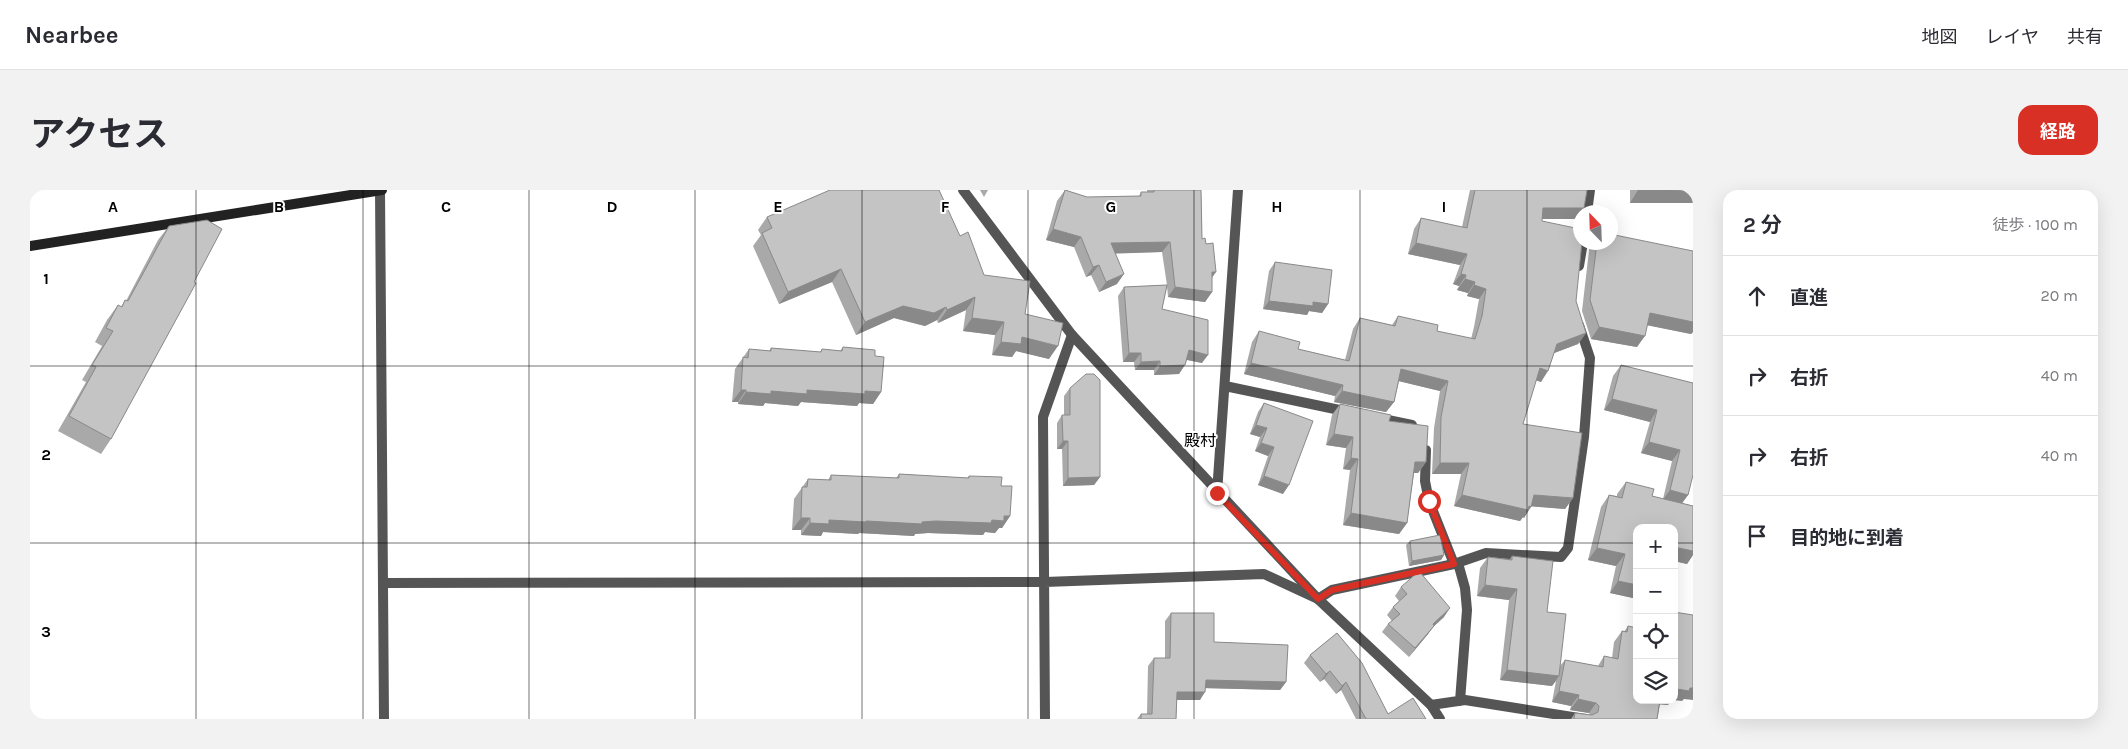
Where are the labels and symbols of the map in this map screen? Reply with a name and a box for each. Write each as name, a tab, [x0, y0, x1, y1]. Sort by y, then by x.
text: A	[108, 197, 118, 216]
text: B	[274, 197, 284, 216]
text: C	[441, 197, 451, 216]
text: D	[607, 197, 618, 216]
text: E	[773, 197, 783, 216]
text: F	[941, 197, 950, 216]
text: G	[1106, 197, 1116, 216]
text: H	[1271, 197, 1283, 216]
text: I	[1442, 197, 1446, 216]
north arrow	[1573, 205, 1618, 250]
text: 1	[43, 269, 49, 288]
district label: 殿村	[1184, 431, 1216, 450]
text: 2	[41, 445, 51, 464]
route end	[1206, 482, 1229, 505]
route start	[1418, 490, 1441, 513]
text: 3	[41, 622, 51, 641]

